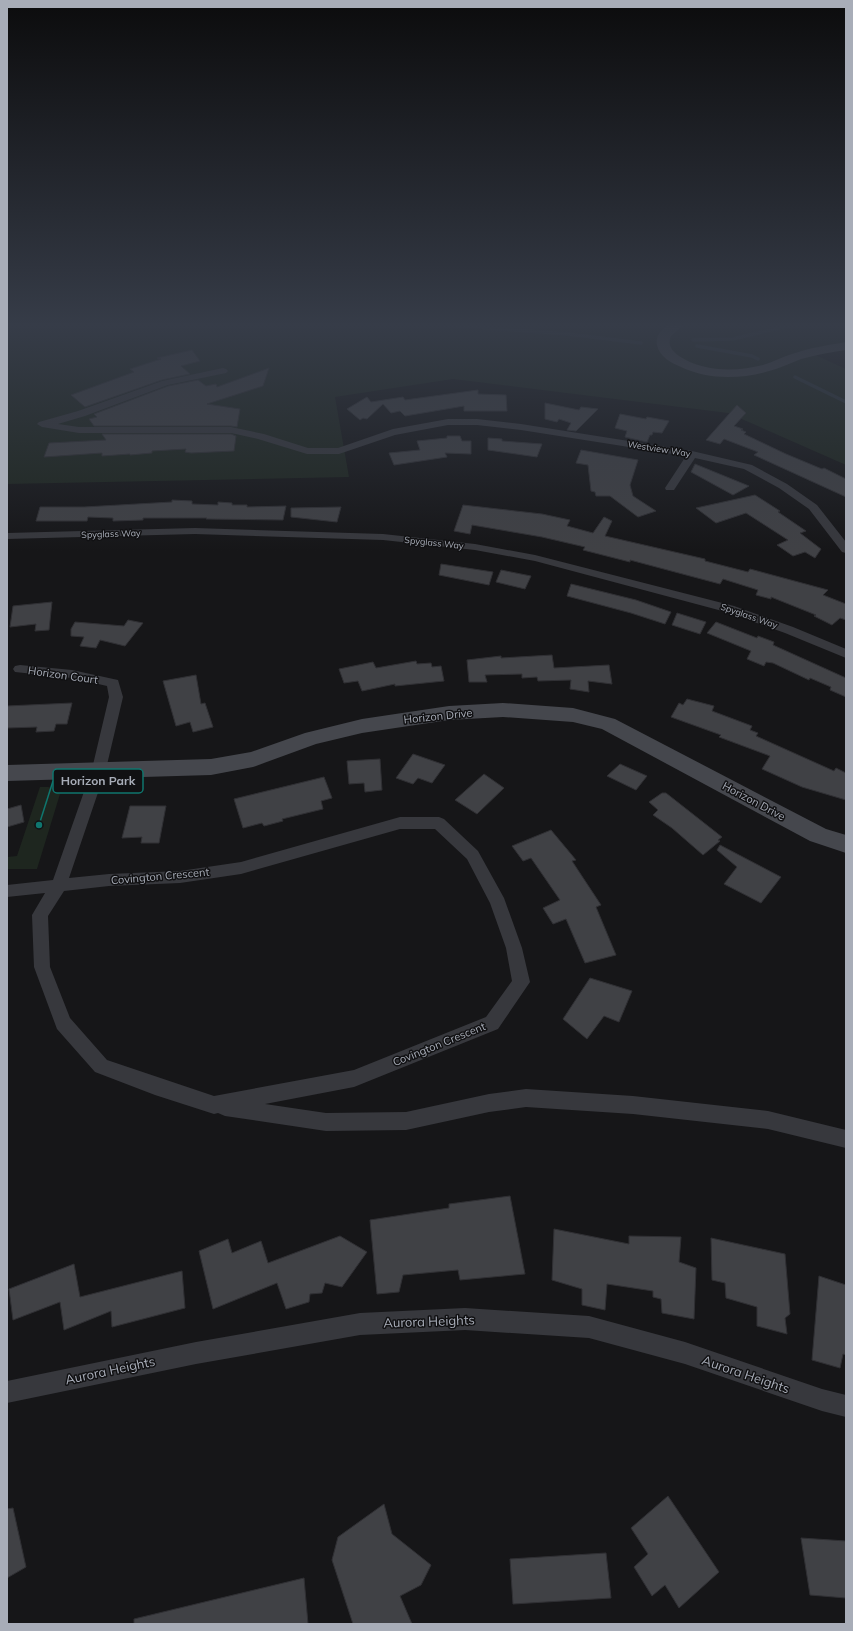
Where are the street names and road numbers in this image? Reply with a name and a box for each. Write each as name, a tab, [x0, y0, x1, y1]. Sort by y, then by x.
street label: Westview Way	[627, 438, 692, 460]
street label: Spyglass Way	[81, 527, 141, 541]
street label: Spyglass Way	[404, 534, 464, 552]
street label: Spyglass Way	[719, 601, 779, 631]
street label: Horizon Court	[27, 663, 99, 687]
street label: Horizon Drive	[403, 705, 473, 727]
street label: Horizon Drive	[720, 779, 788, 823]
street label: Covington Crescent	[110, 865, 210, 887]
street label: Covington Crescent	[391, 1019, 488, 1069]
street label: Aurora Heights	[383, 1311, 475, 1331]
street label: Aurora Heights	[700, 1352, 792, 1396]
street label: Aurora Heights	[64, 1353, 156, 1387]

